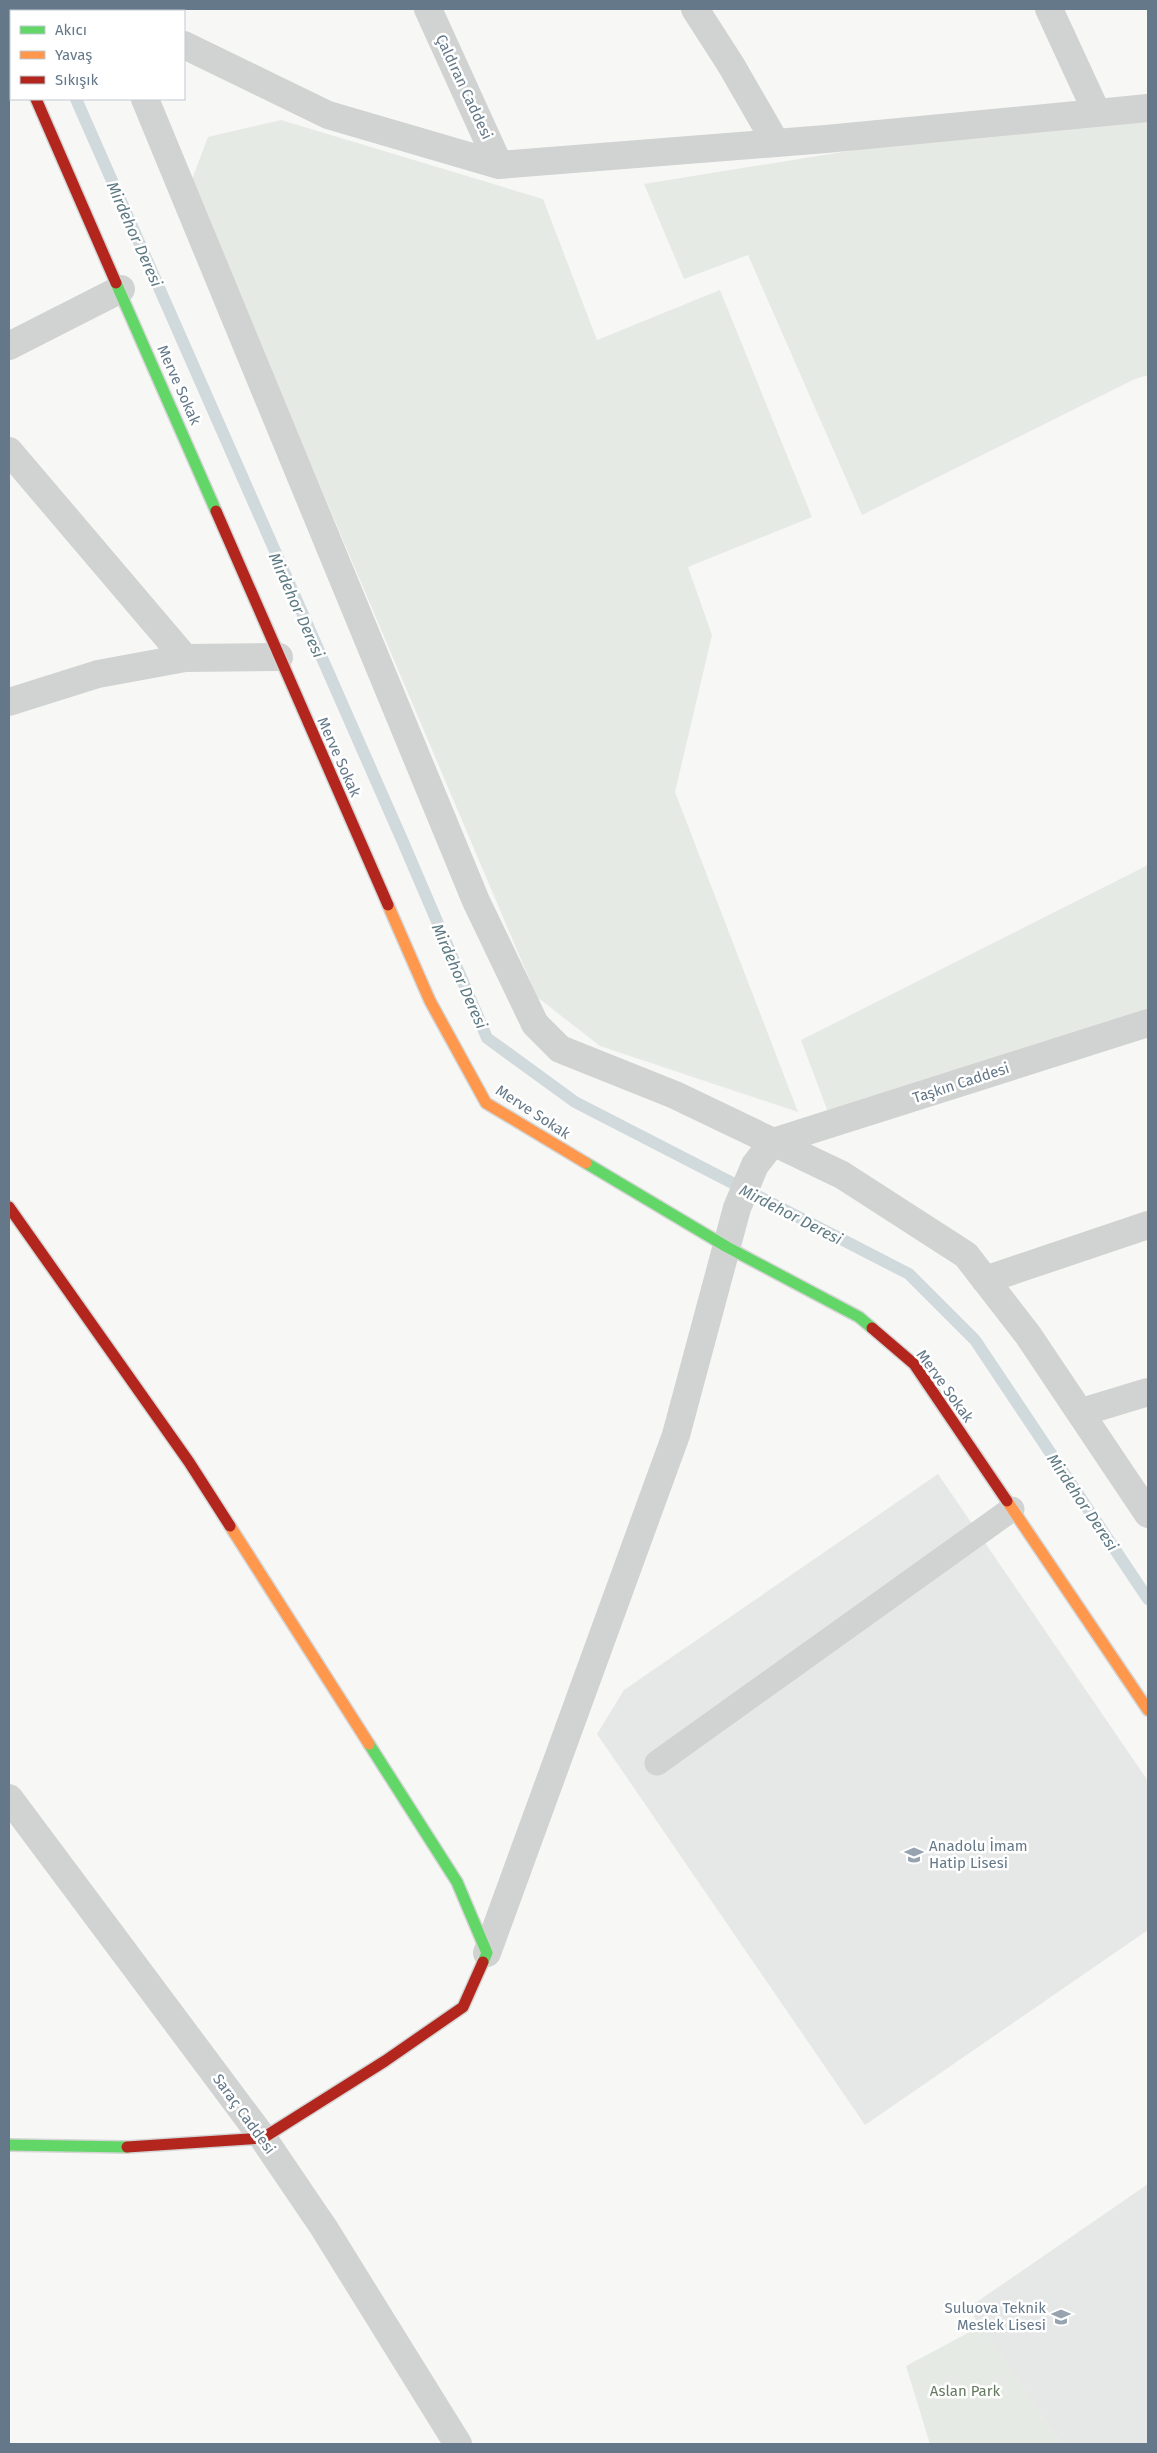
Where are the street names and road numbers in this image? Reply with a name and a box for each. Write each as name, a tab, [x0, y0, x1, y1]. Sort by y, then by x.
street label: Çaldıran Caddesi	[432, 32, 496, 142]
street label: Merve Sokak	[153, 342, 205, 428]
street label: Merve Sokak	[313, 714, 365, 800]
street label: Taşkın Caddesi	[910, 1059, 1012, 1107]
street label: Merve Sokak	[492, 1081, 574, 1143]
street label: Merve Sokak	[913, 1346, 978, 1426]
street label: Saraç Caddesi	[209, 2070, 279, 2158]

